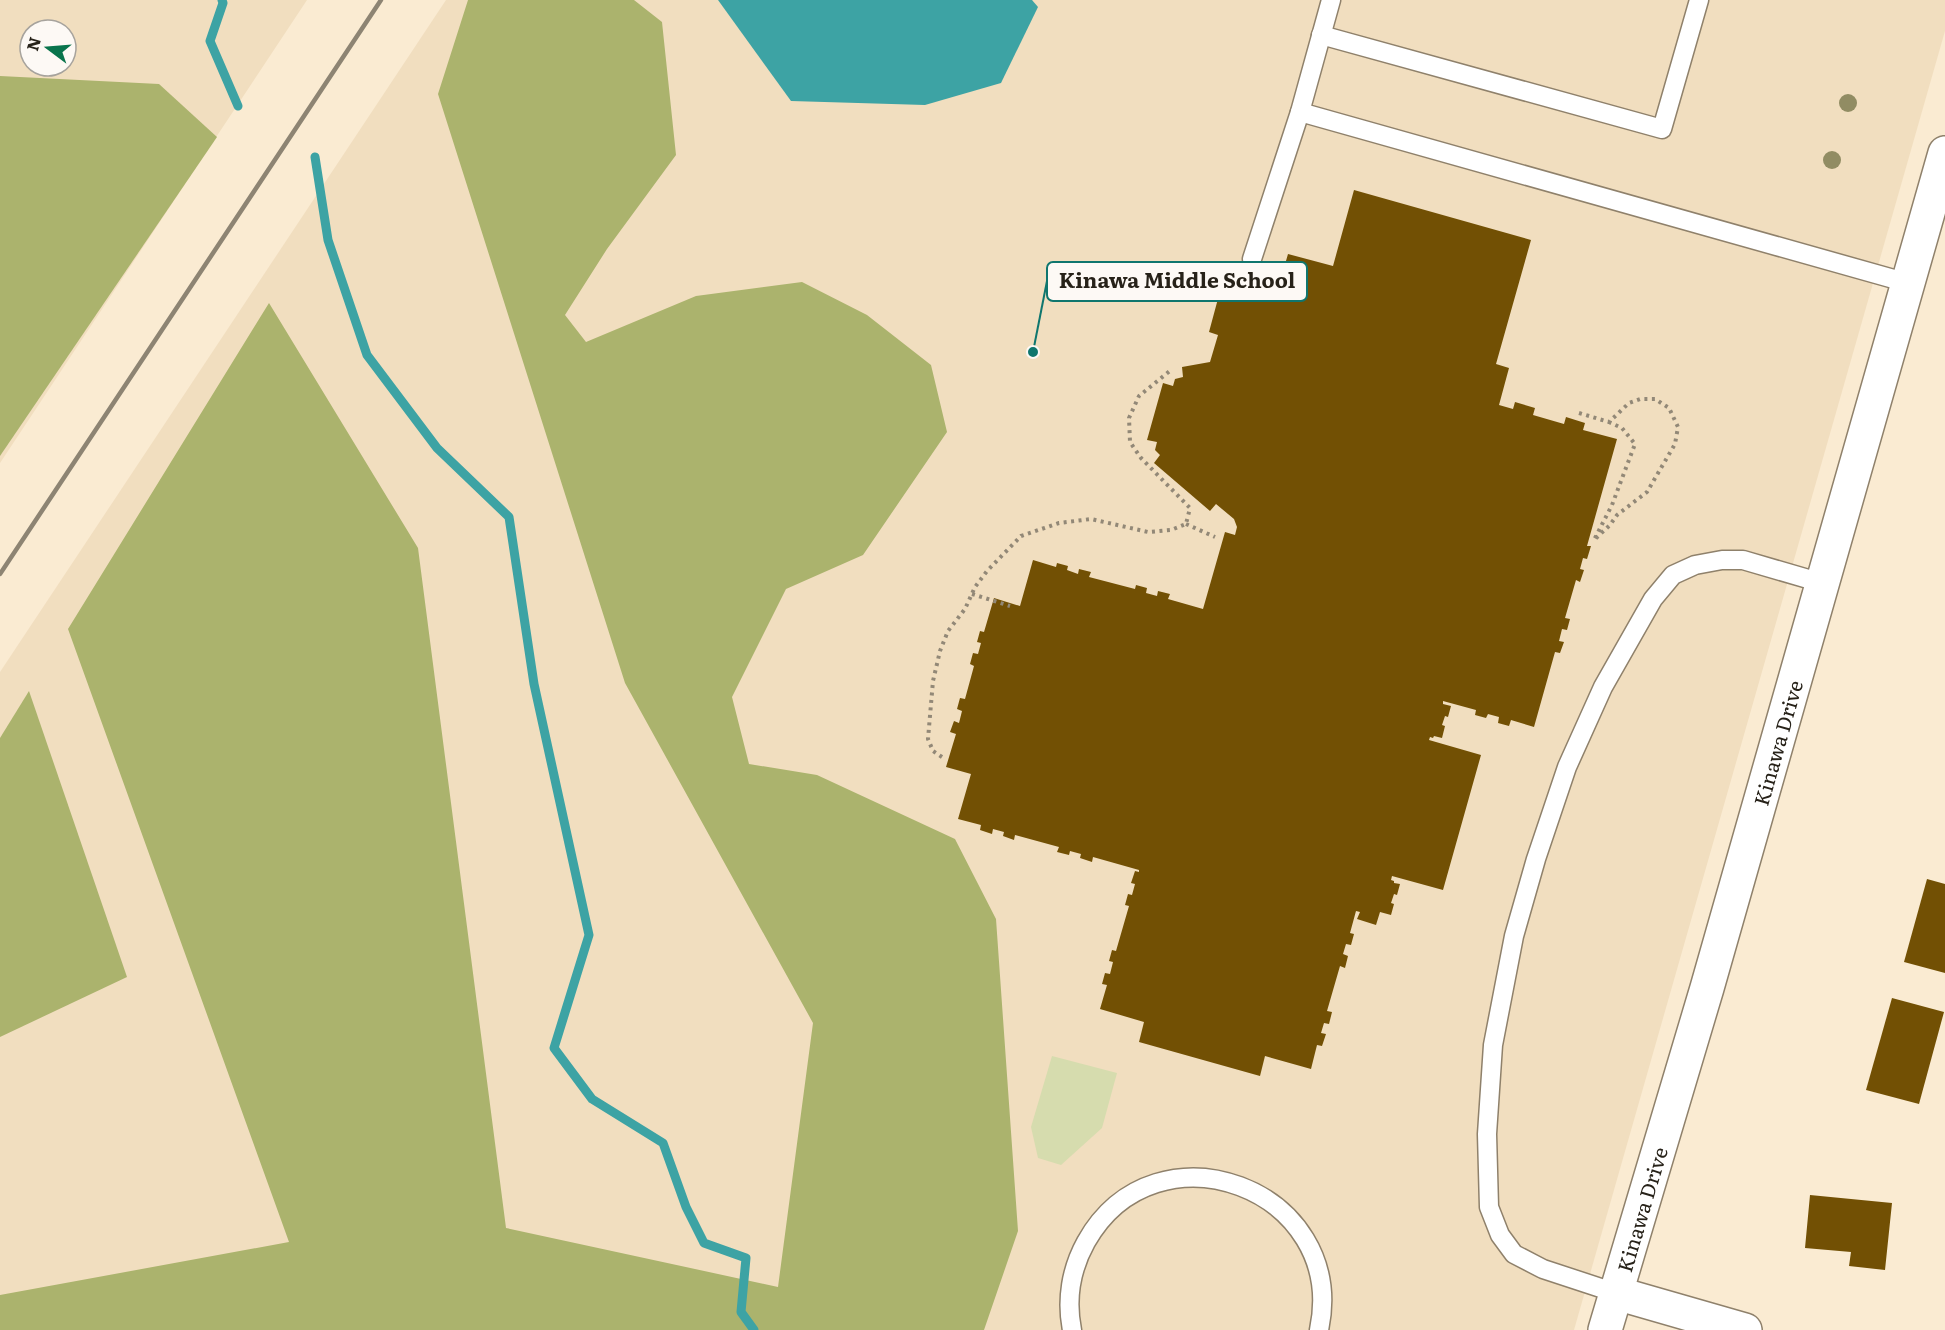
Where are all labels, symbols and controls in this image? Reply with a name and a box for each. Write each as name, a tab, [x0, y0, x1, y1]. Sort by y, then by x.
north arrow	[18, 18, 78, 78]
text: N	[19, 34, 46, 53]
callout: Kinawa Middle School	[1047, 262, 1307, 301]
text: Kinawa Middle School	[1059, 263, 1296, 294]
street label: Kinawa Drive	[1745, 676, 1809, 809]
street label: Kinawa Drive	[1608, 1143, 1674, 1276]

